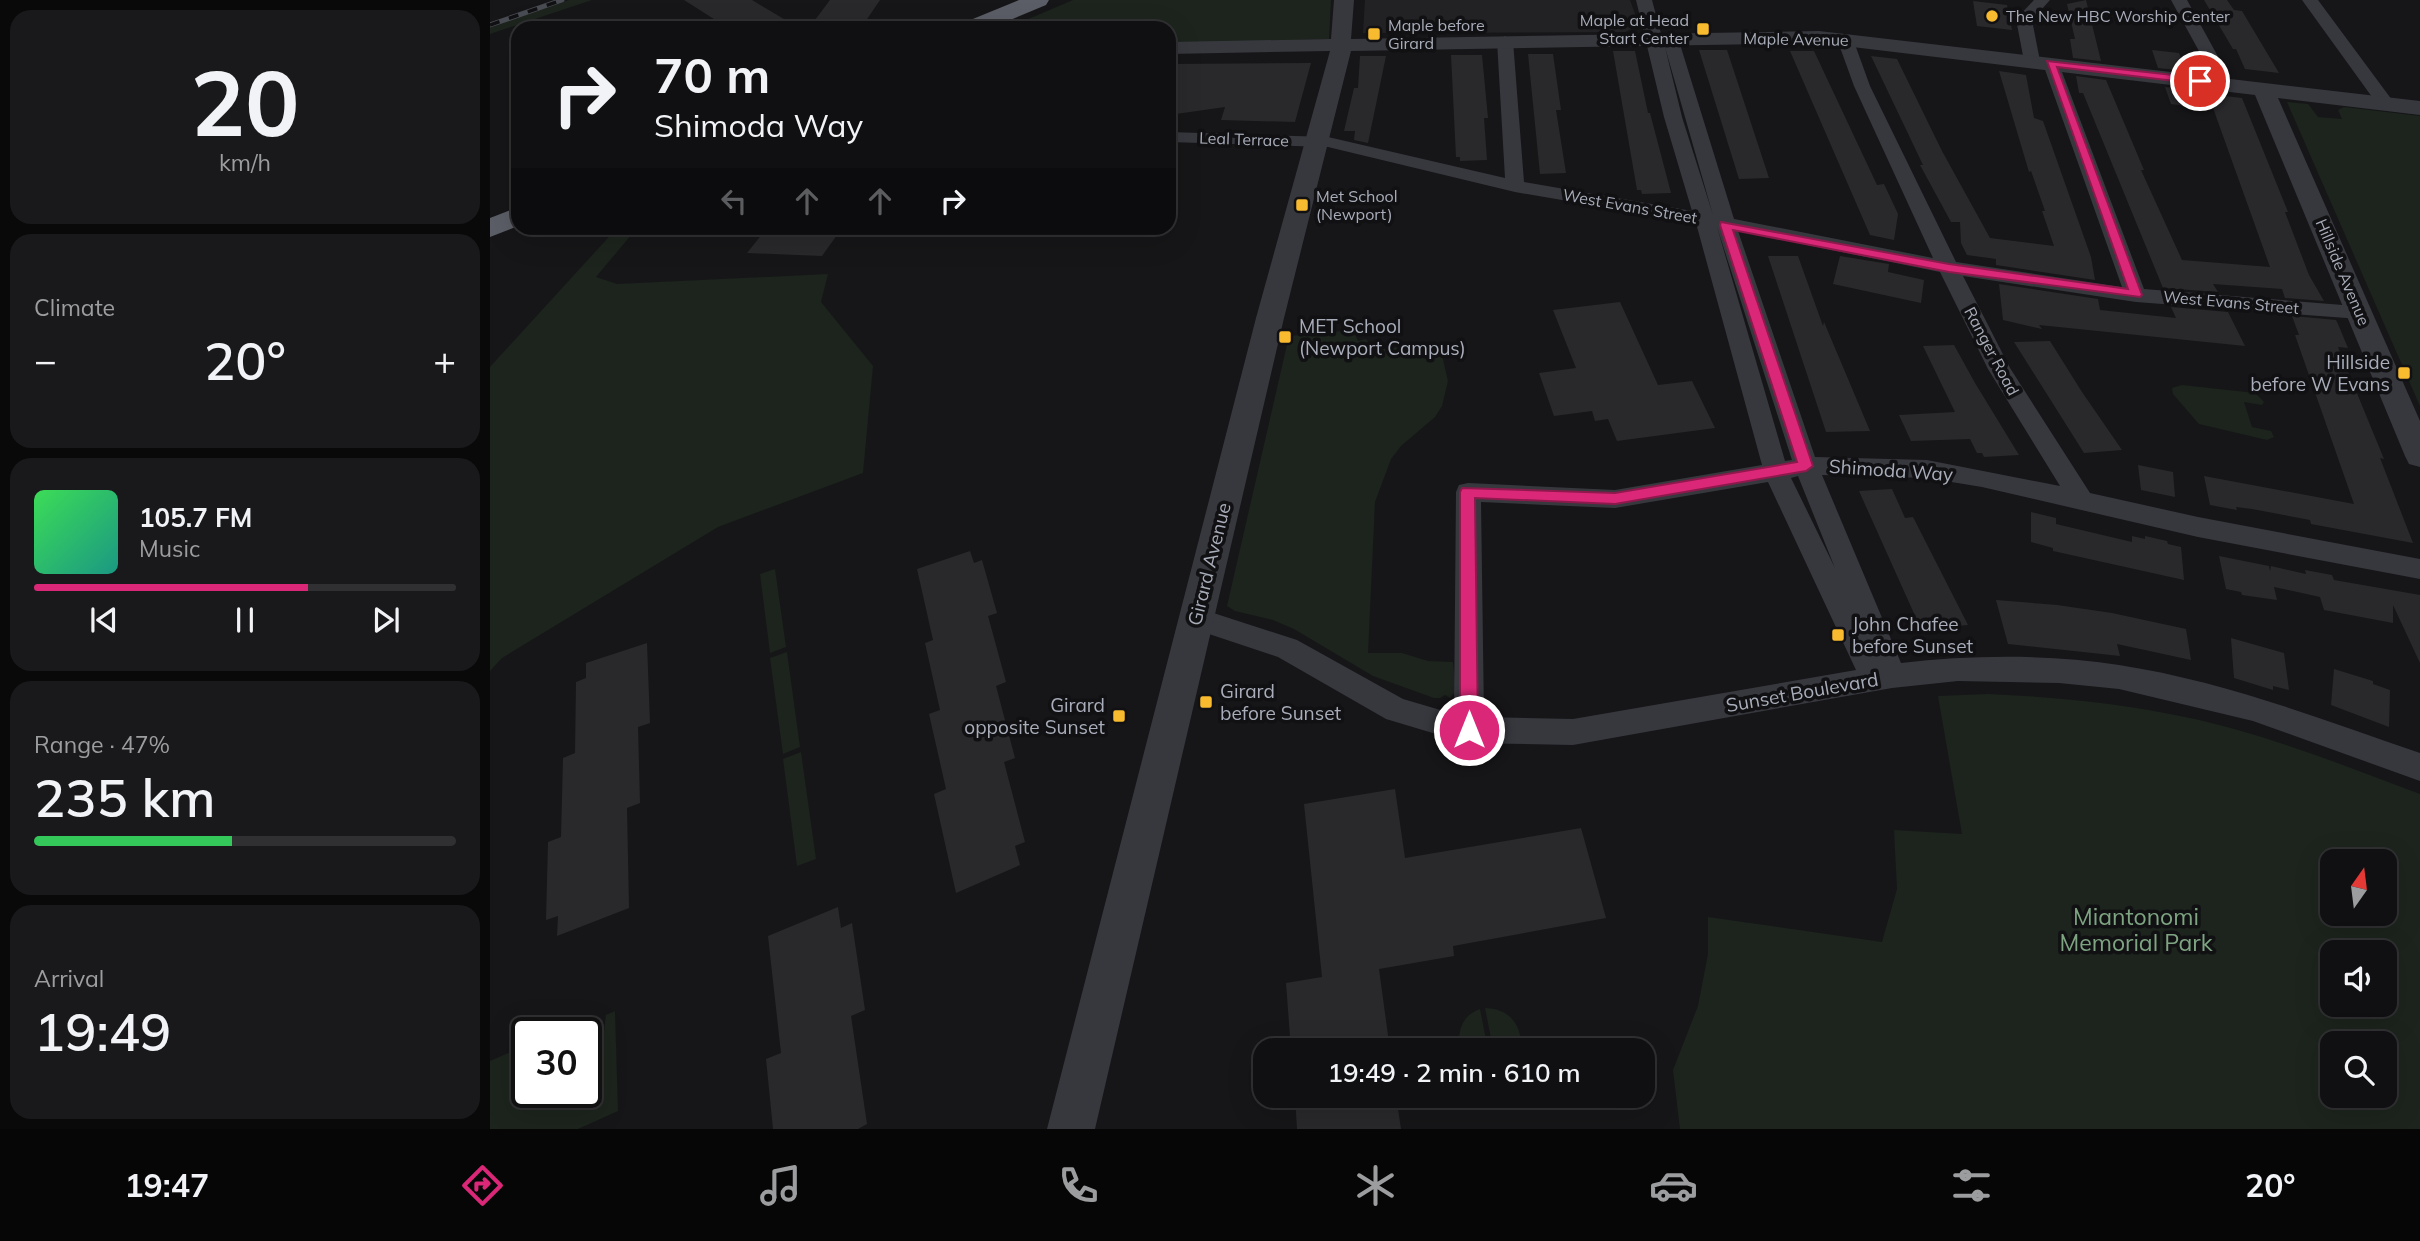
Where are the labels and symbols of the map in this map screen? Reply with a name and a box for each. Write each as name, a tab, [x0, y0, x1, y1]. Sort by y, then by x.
place label: The New HBC Worship Center	[2006, 6, 2230, 26]
marker: The New HBC Worship Center	[1984, 8, 2000, 24]
place label: Maple at Head Start Center	[1580, 10, 1689, 48]
place label: Maple before Girard	[1388, 15, 1485, 53]
marker: Maple at Head Start Center	[1695, 21, 1711, 37]
marker: Maple before Girard	[1366, 26, 1382, 42]
street label: Maple Avenue	[1743, 28, 1849, 50]
pin	[2170, 51, 2230, 111]
street label: Leal Terrace	[1199, 127, 1289, 151]
street label: West Evans Street	[1561, 184, 1699, 228]
place label: Met School (Newport)	[1316, 186, 1398, 224]
marker: Met School (Newport)	[1294, 197, 1310, 213]
street label: Hillside Avenue	[2312, 216, 2374, 328]
street label: West Evans Street	[2162, 286, 2300, 318]
street label: Ranger Road	[1960, 303, 2024, 399]
place label: MET School (Newport Campus)	[1299, 314, 1466, 360]
marker: MET School (Newport Campus)	[1277, 329, 1293, 345]
place label: Hillside before W Evans	[2250, 350, 2390, 396]
marker: Hillside before W Evans	[2396, 365, 2412, 381]
street label: Shimoda Way	[1828, 454, 1954, 486]
street label: Girard Avenue	[1182, 500, 1236, 628]
place label: John Chafee before Sunset	[1852, 612, 1973, 658]
marker: John Chafee before Sunset	[1830, 627, 1846, 643]
street label: Sunset Boulevard	[1724, 667, 1880, 717]
place label: Girard before Sunset	[1220, 679, 1341, 725]
place label: Girard opposite Sunset	[964, 693, 1105, 739]
position arrow	[1432, 693, 1506, 767]
marker: Girard before Sunset	[1198, 694, 1214, 710]
marker: Girard opposite Sunset	[1111, 708, 1127, 724]
north arrow	[2320, 849, 2398, 926]
park label: Miantonomi Memorial Park	[2059, 902, 2214, 957]
speed limit sign: 30	[511, 1017, 602, 1108]

